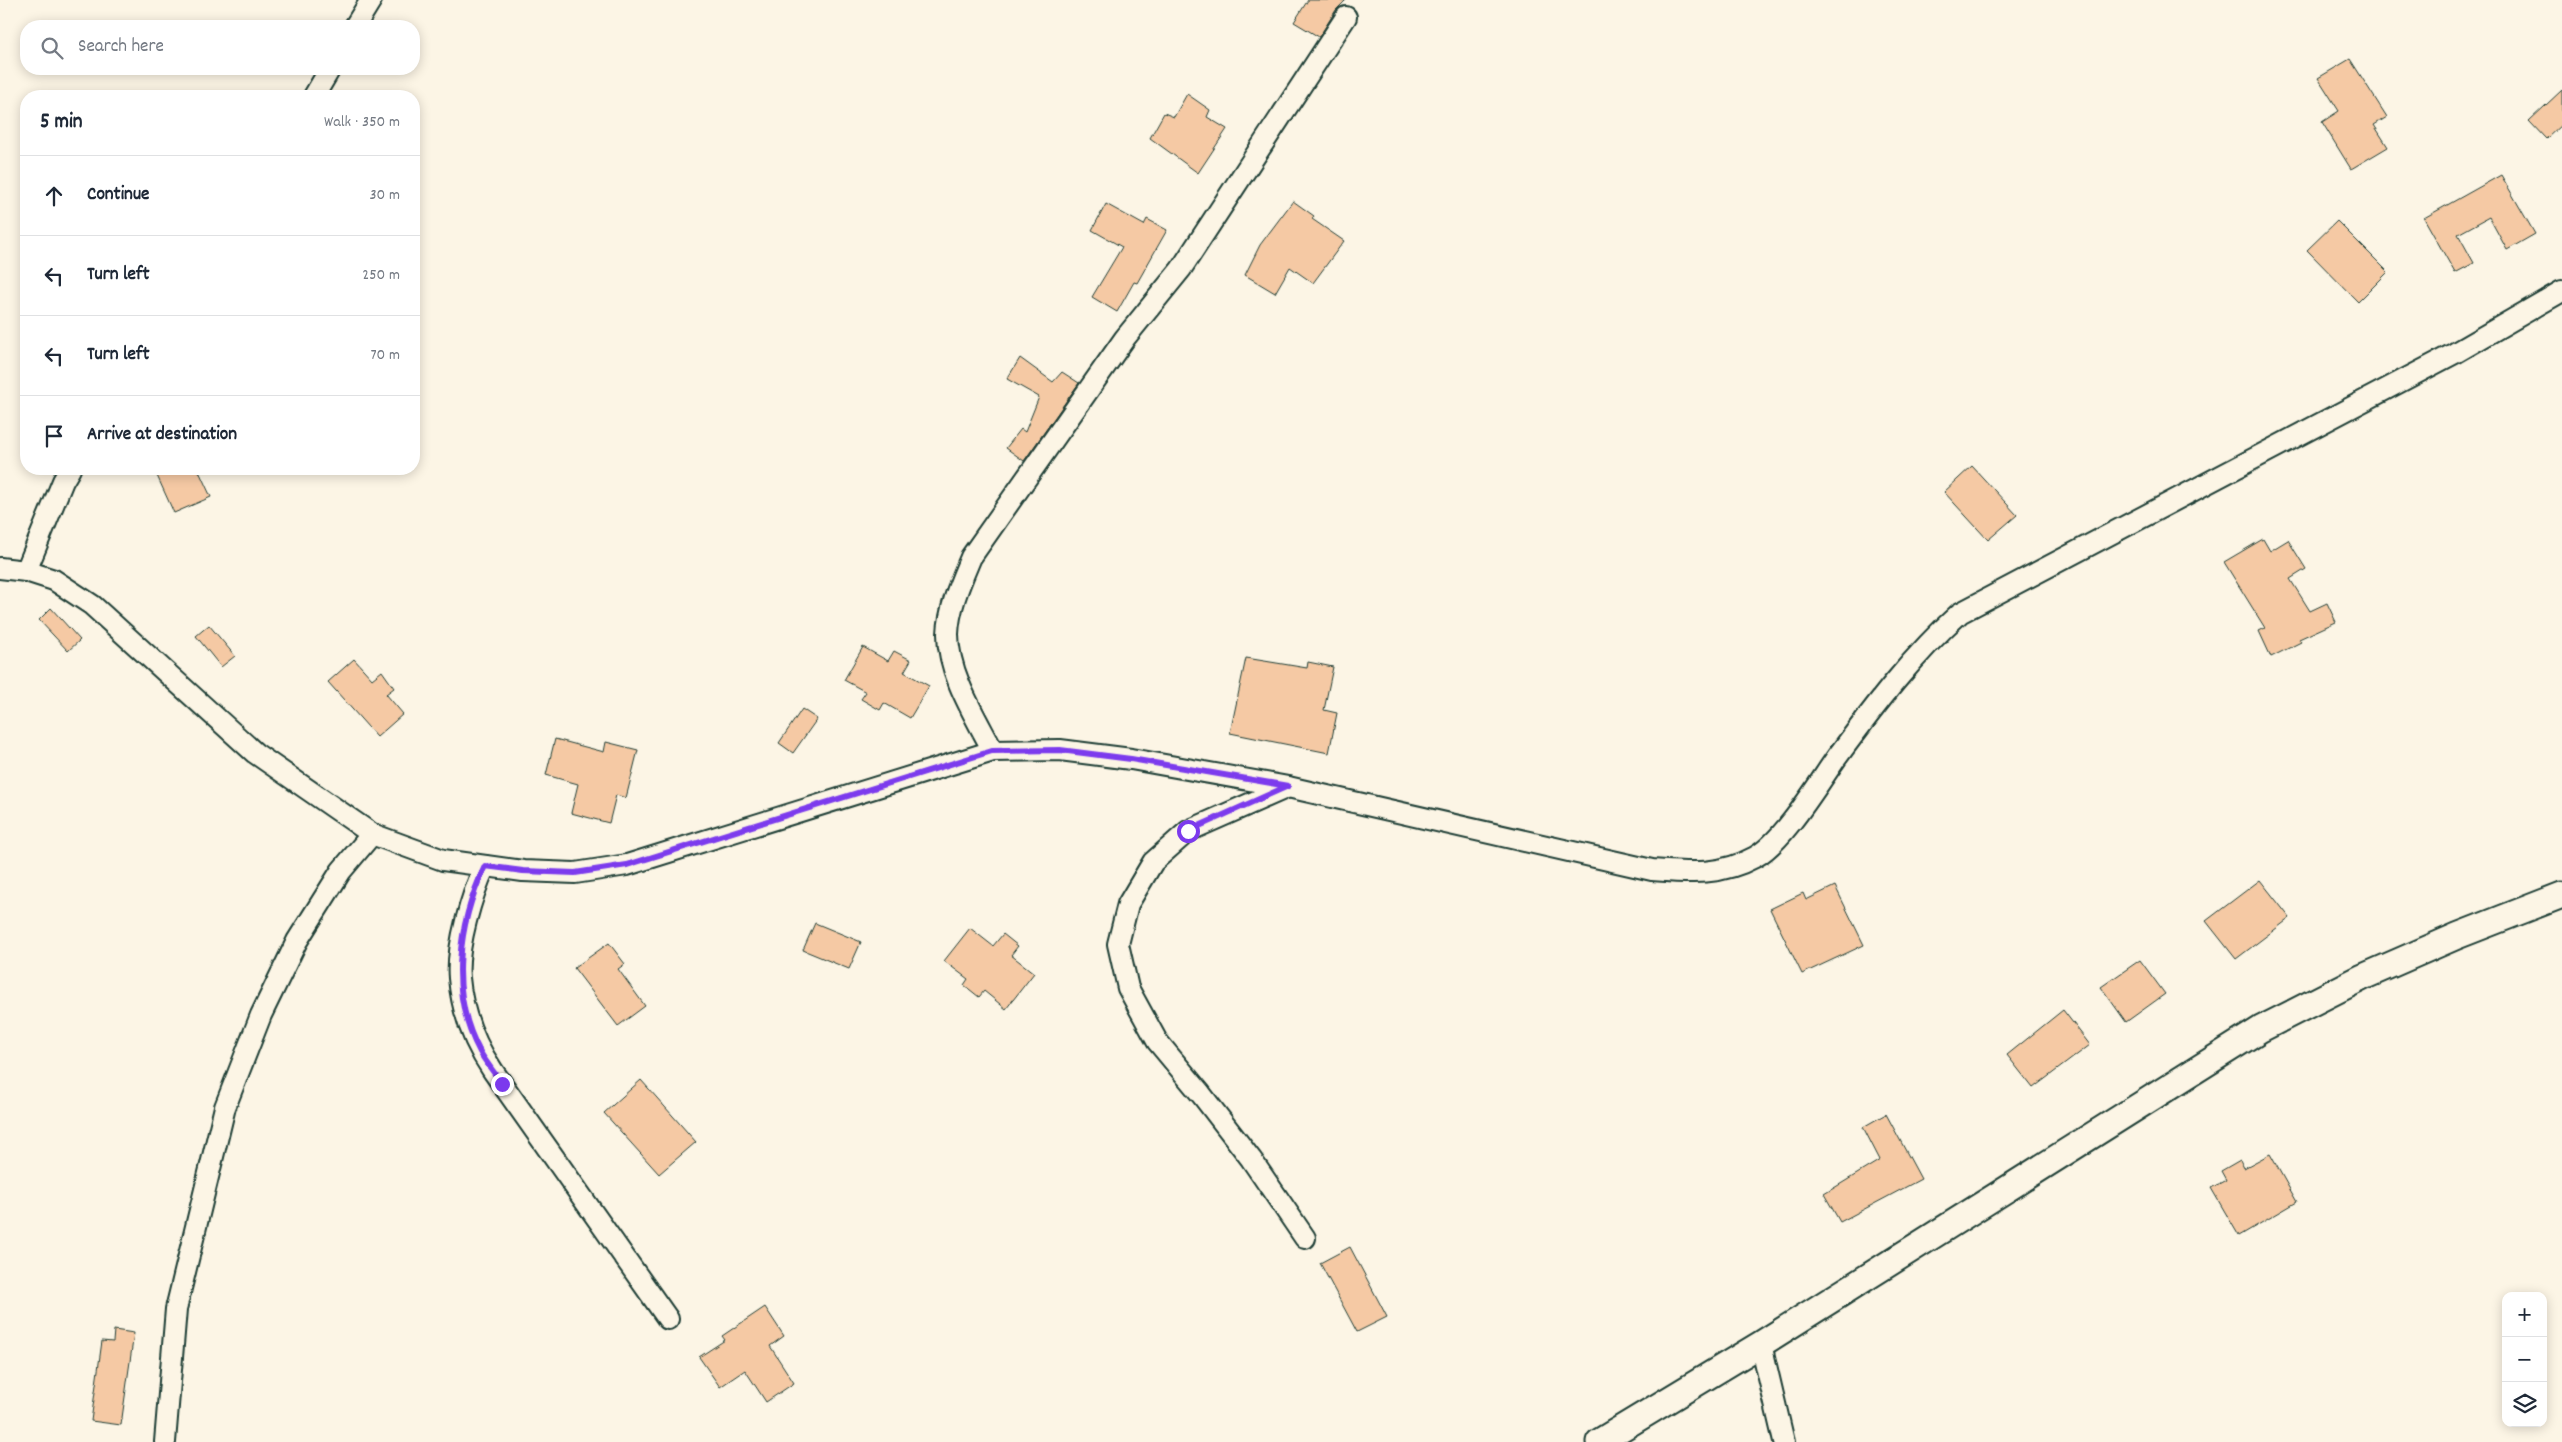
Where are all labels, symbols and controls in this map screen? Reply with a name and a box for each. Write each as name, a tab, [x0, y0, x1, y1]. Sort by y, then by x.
search box	[20, 20, 420, 75]
icon: search	[38, 34, 66, 62]
text: Search here	[78, 34, 164, 61]
text: 5 min	[40, 108, 83, 138]
text: Walk · 350 m	[324, 111, 400, 134]
icon: ahead	[40, 182, 68, 210]
text: Continue	[87, 182, 149, 209]
text: 30 m	[370, 184, 400, 207]
icon: left	[40, 262, 68, 290]
text: Turn left	[87, 262, 150, 289]
text: 250 m	[362, 264, 400, 287]
icon: left	[40, 342, 68, 370]
text: Turn left	[87, 342, 150, 369]
text: 70 m	[370, 344, 400, 367]
icon: arrive	[40, 422, 68, 450]
text: Arrive at destination	[87, 422, 237, 449]
route start	[1177, 820, 1200, 843]
route end	[491, 1073, 514, 1096]
map controls	[2502, 1292, 2547, 1427]
button: +	[2502, 1292, 2547, 1337]
button: −	[2502, 1337, 2547, 1382]
button: layers	[2502, 1382, 2547, 1427]

